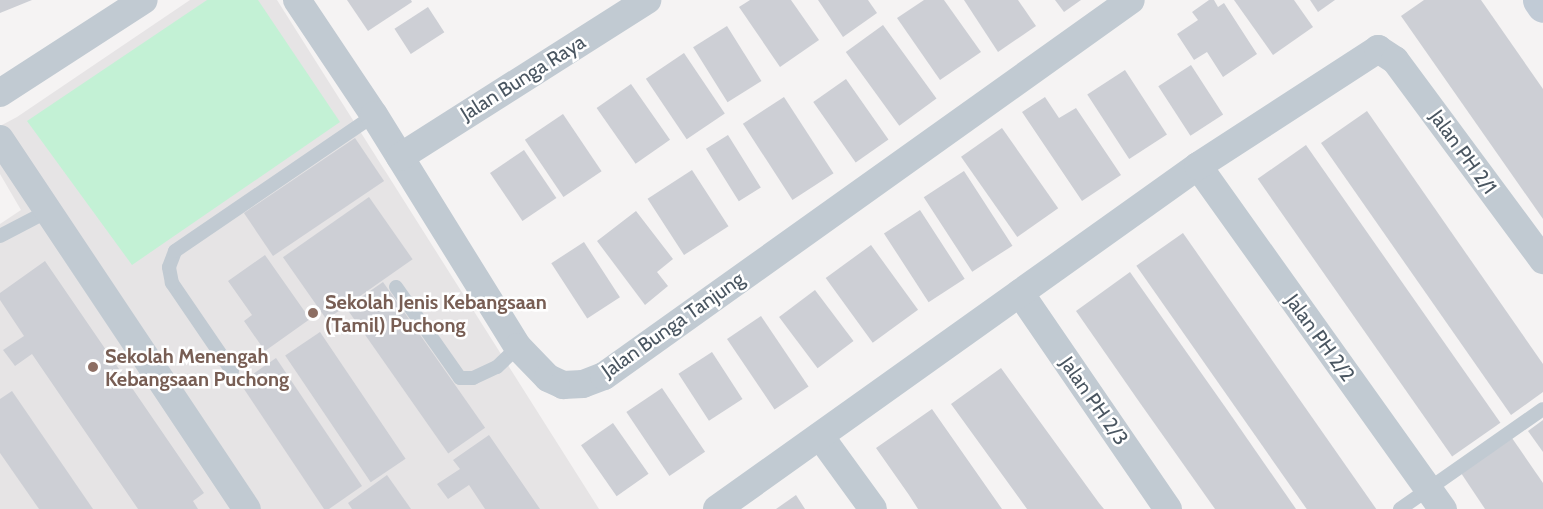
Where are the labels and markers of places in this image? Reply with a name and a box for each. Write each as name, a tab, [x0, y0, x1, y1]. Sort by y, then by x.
place label: Sekolah Jenis Kebangsaan (Tamil) Puchong	[325, 290, 547, 337]
marker: Sekolah Jenis Kebangsaan (Tamil) Puchong	[306, 306, 320, 320]
place label: Sekolah Menengah Kebangsaan Puchong	[105, 344, 289, 391]
marker: Sekolah Menengah Kebangsaan Puchong	[86, 360, 100, 374]

